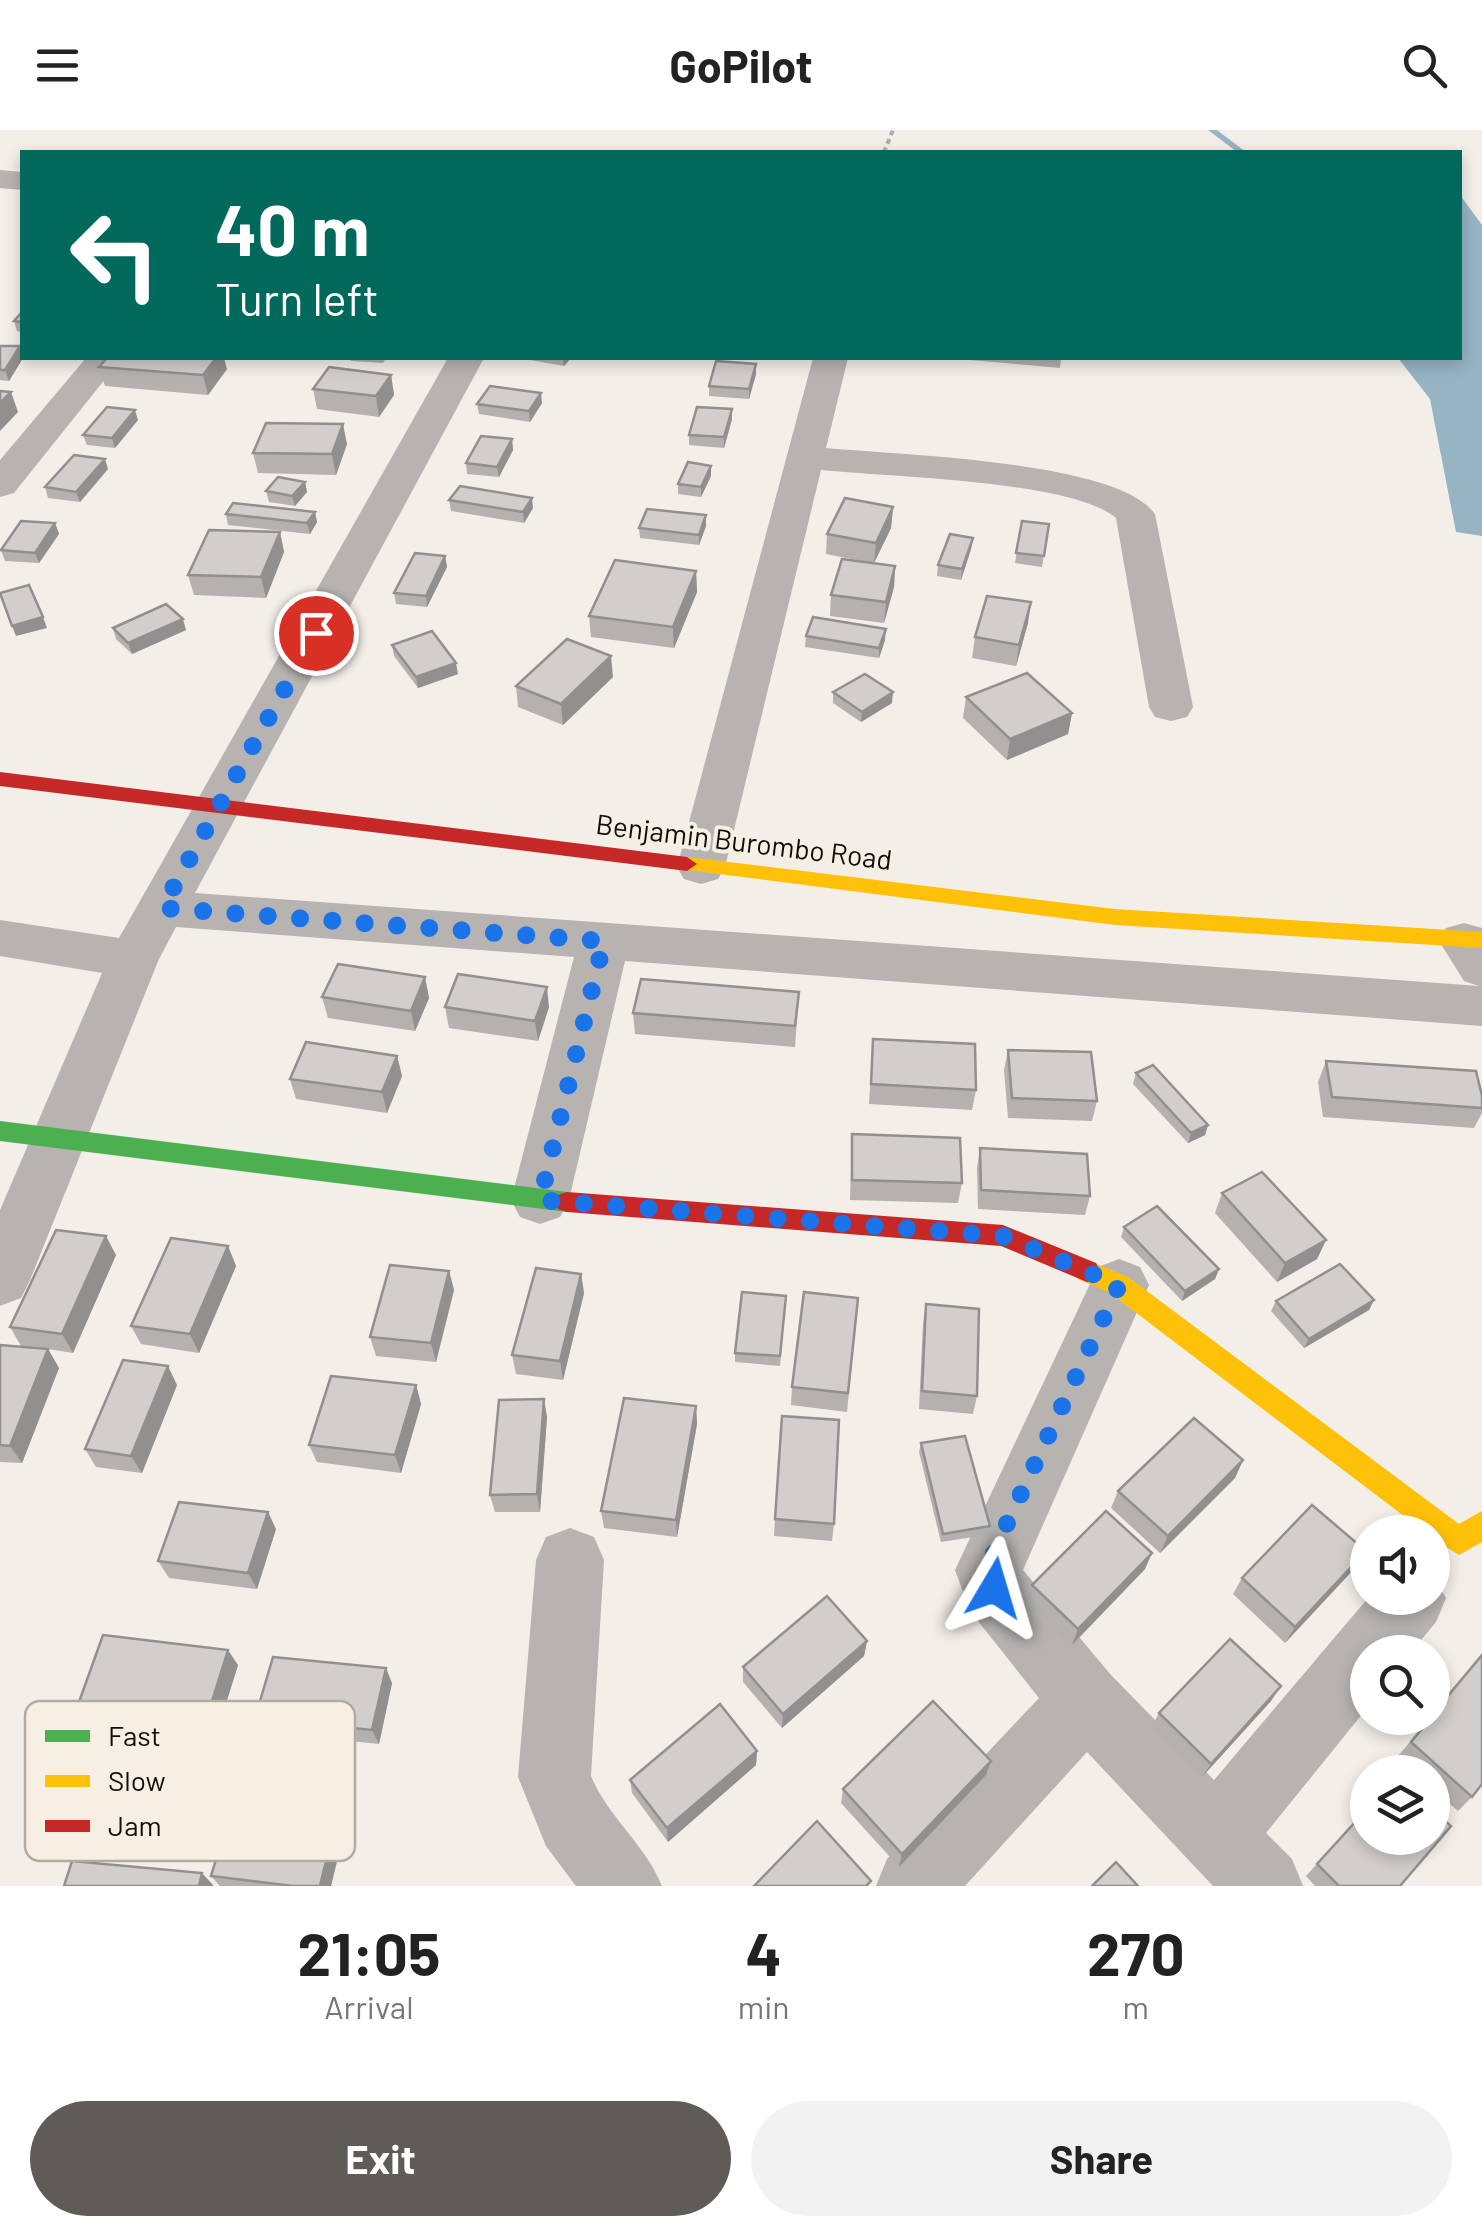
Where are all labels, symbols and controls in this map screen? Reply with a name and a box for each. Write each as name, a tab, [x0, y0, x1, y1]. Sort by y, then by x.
icon: menu	[30, 38, 85, 93]
text: GoPilot	[669, 38, 813, 92]
icon: search	[1397, 38, 1452, 93]
text: 40 m	[215, 186, 370, 270]
icon: left	[50, 190, 180, 320]
text: Turn left	[215, 271, 379, 325]
pin	[274, 591, 359, 676]
icon: arrive	[289, 606, 344, 661]
street label: Benjamin Burombo Road	[594, 806, 894, 876]
map controls	[1350, 1515, 1450, 1855]
button: sound	[1350, 1515, 1450, 1615]
position arrow	[942, 1536, 1046, 1640]
button: search	[1350, 1635, 1450, 1735]
legend	[25, 1701, 355, 1861]
text: Fast	[108, 1718, 161, 1752]
button: layers	[1350, 1755, 1450, 1855]
text: Slow	[108, 1763, 166, 1797]
text: Jam	[108, 1808, 162, 1842]
text: 21:05	[297, 1916, 440, 1988]
text: 4	[746, 1916, 782, 1988]
text: 270	[1087, 1916, 1185, 1988]
text: Arrival	[324, 1987, 414, 2025]
text: min	[738, 1987, 790, 2025]
text: m	[1123, 1987, 1149, 2025]
button: Exit	[30, 2101, 731, 2216]
button: Share	[751, 2101, 1452, 2216]

